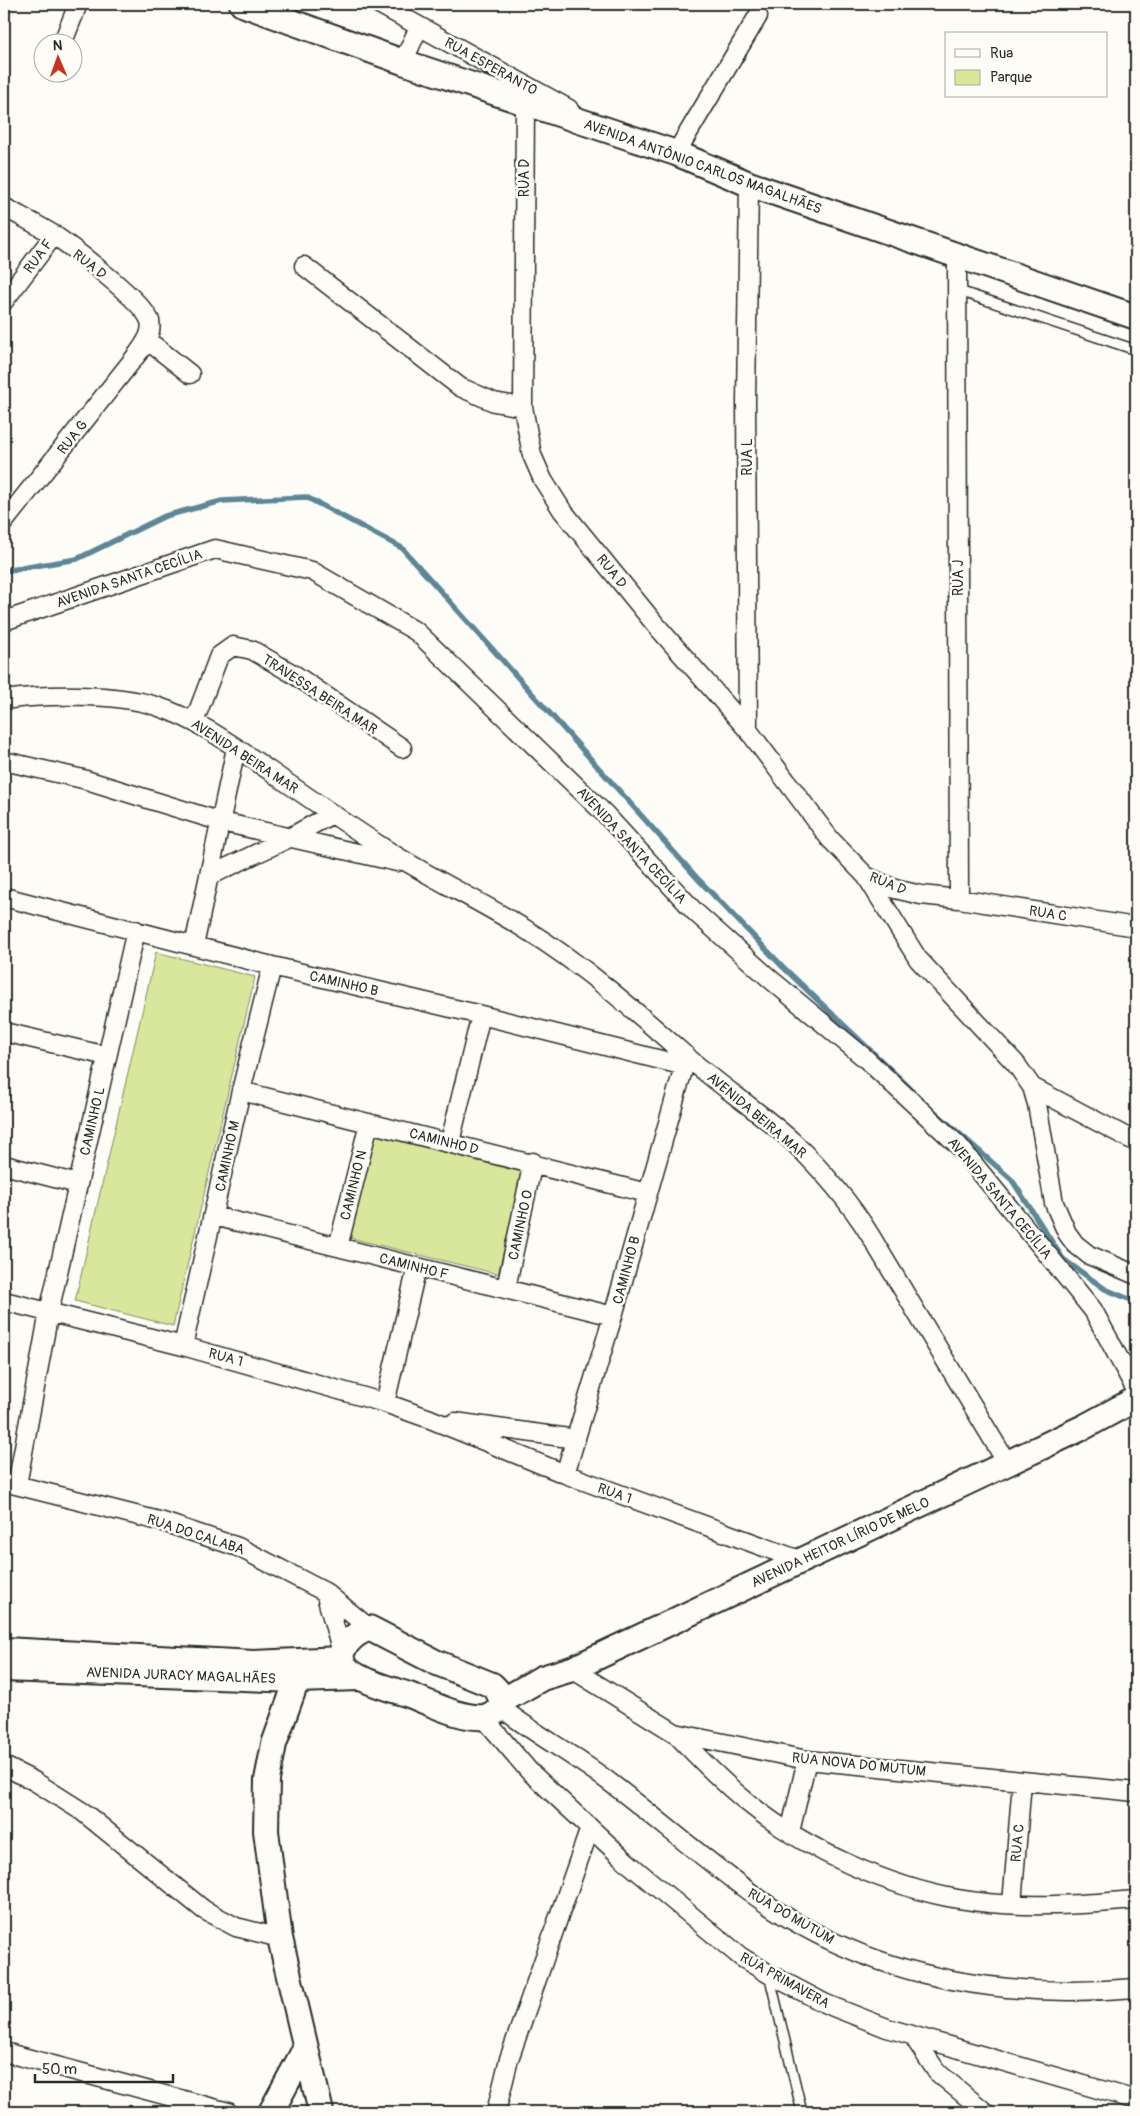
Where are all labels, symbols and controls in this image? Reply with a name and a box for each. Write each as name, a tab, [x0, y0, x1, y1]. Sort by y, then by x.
north arrow	[32, 32, 82, 82]
legend	[945, 32, 1108, 98]
street label: RUA ESPERANTO	[441, 34, 540, 99]
text: N	[53, 37, 63, 54]
text: Rua	[990, 44, 1013, 63]
text: Parque	[990, 68, 1033, 87]
street label: AVENIDA ANTÔNIO CARLOS MAGALHÃES	[582, 115, 824, 217]
street label: RUA D	[516, 159, 533, 197]
street label: RUA F	[20, 236, 57, 277]
street label: RUA D	[69, 246, 110, 283]
street label: RUA G	[54, 417, 91, 458]
street label: RUA L	[739, 438, 756, 476]
street label: AVENIDA SANTA CECÍLIA	[54, 545, 204, 611]
street label: RUA D	[593, 551, 630, 592]
street label: RUA J	[950, 560, 967, 596]
street label: TRAVESSA BEIRA MAR	[259, 651, 381, 738]
street label: AVENIDA BEIRA MAR	[188, 715, 301, 797]
street label: AVENIDA SANTA CECÍLIA	[573, 783, 691, 907]
street label: RUA D	[867, 868, 909, 899]
street label: RUA C	[1028, 902, 1068, 925]
street label: CAMINHO B	[308, 967, 380, 1000]
street label: AVENIDA BEIRA MAR	[704, 1069, 810, 1162]
street label: CAMINHO L	[76, 1085, 109, 1157]
street label: CAMINHO M	[212, 1119, 243, 1193]
street label: CAMINHO D	[407, 1125, 480, 1158]
street label: AVENIDA SANTA CECÍLIA	[944, 1134, 1056, 1262]
street label: CAMINHO N	[337, 1148, 370, 1222]
street label: CAMINHO O	[505, 1189, 536, 1262]
street label: CAMINHO B	[609, 1234, 644, 1306]
street label: CAMINHO F	[378, 1250, 450, 1283]
street label: RUA 1	[207, 1345, 245, 1370]
street label: RUA 1	[595, 1479, 634, 1507]
street label: AVENIDA HEITOR LÍRIO DE MELO	[748, 1493, 932, 1591]
street label: RUA DO CALABA	[145, 1511, 247, 1558]
street label: AVENIDA JURACY MAGALHÃES	[86, 1664, 276, 1687]
street label: RUA NOVA DO MUTUM	[791, 1749, 927, 1780]
street label: RUA C	[1007, 1823, 1028, 1863]
street label: RUA DO MUTUM	[745, 1885, 837, 1948]
street label: RUA PRIMAVERA	[737, 1949, 832, 2012]
scale bar	[35, 2051, 172, 2083]
text: 50 m	[42, 2060, 77, 2079]

